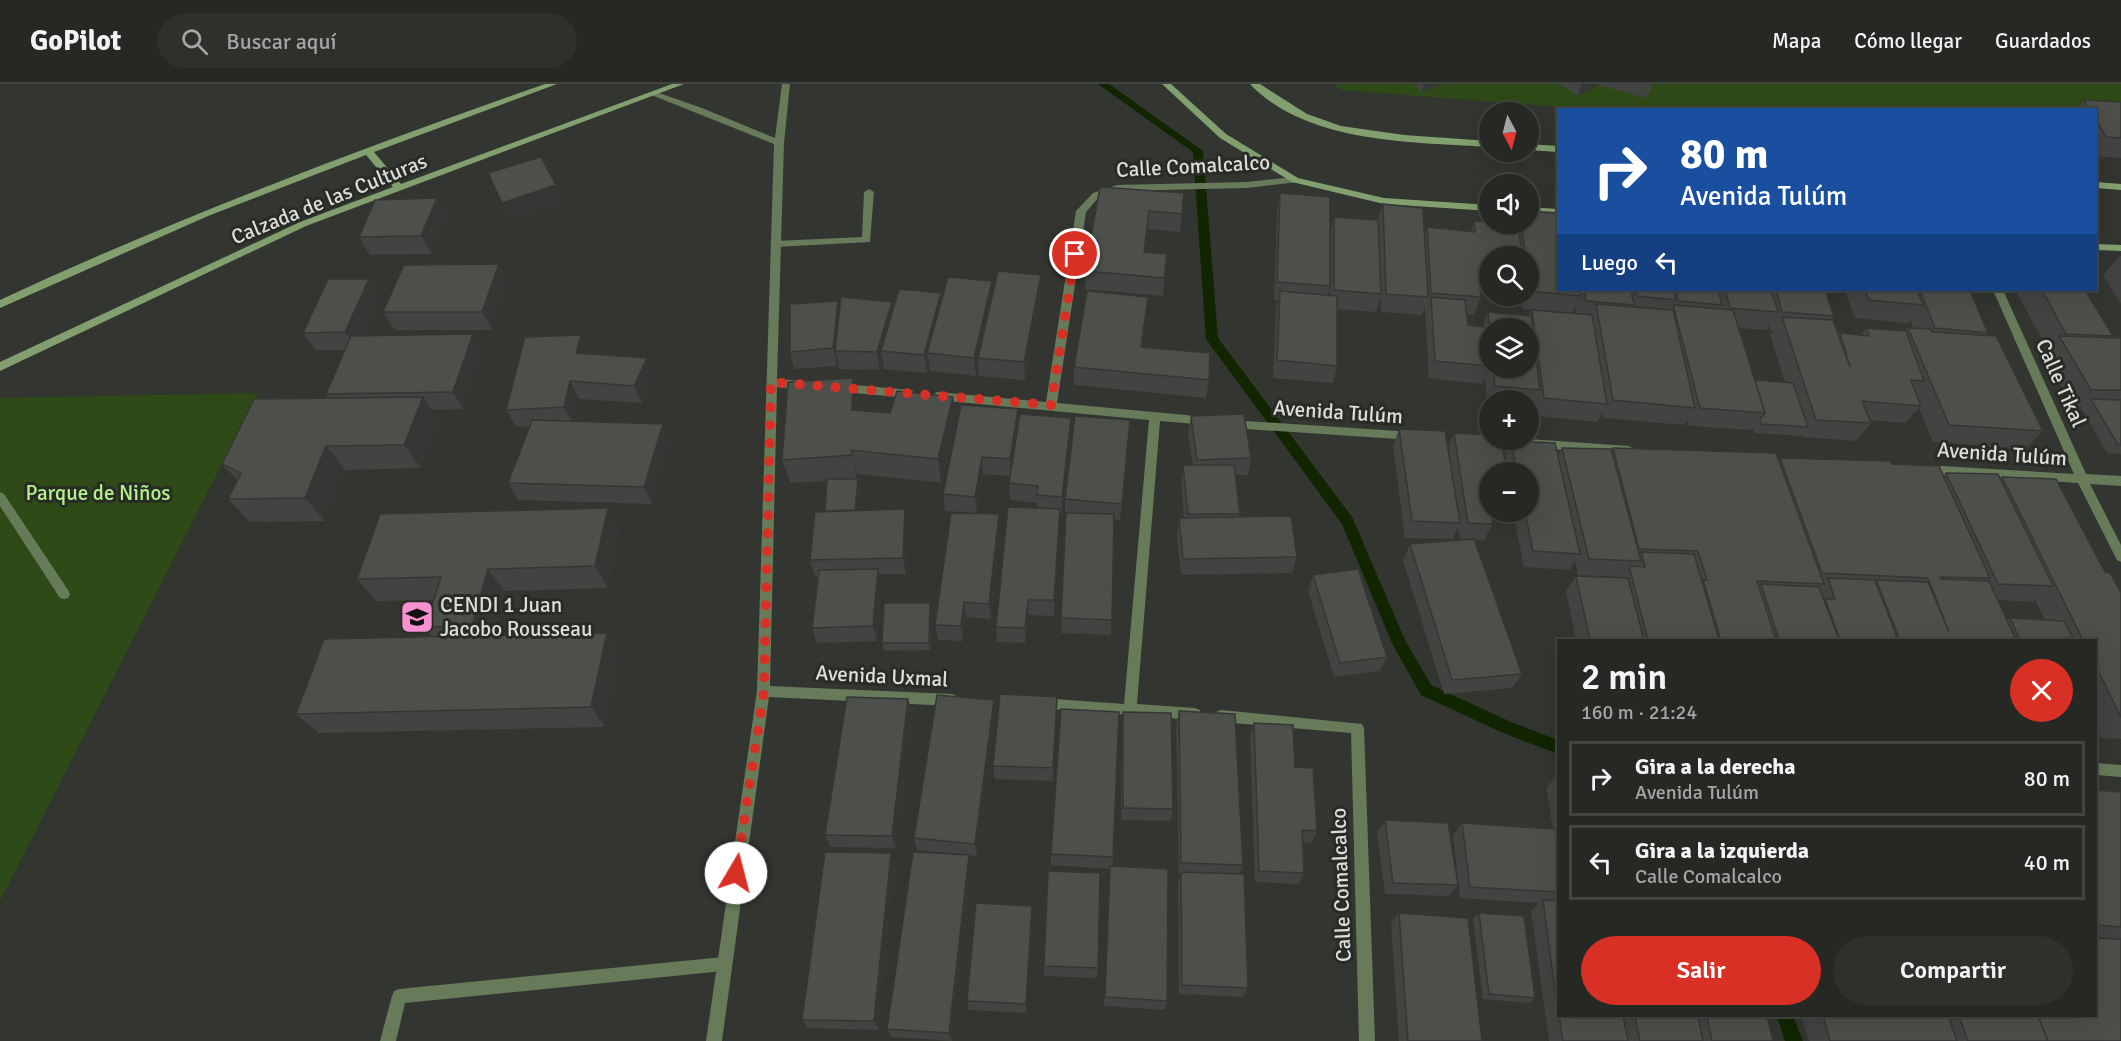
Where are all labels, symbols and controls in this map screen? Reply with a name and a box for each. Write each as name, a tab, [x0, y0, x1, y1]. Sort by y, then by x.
search box	[157, 14, 577, 68]
text: GoPilot	[30, 24, 121, 58]
icon: search	[178, 25, 211, 58]
text: Buscar aquí	[226, 28, 336, 55]
text: Mapa	[1772, 28, 1821, 54]
text: Cómo llegar	[1854, 28, 1962, 54]
text: Guardados	[1995, 28, 2091, 54]
north arrow	[1479, 102, 1539, 162]
map controls	[1479, 102, 1539, 522]
text: 80 m	[1680, 129, 1769, 180]
icon: right	[1581, 132, 1659, 210]
street label: Calzada de las Culturas	[227, 148, 431, 250]
street label: Calle Comalcalco	[1115, 149, 1271, 183]
button: sound	[1479, 174, 1539, 234]
text: Avenida Tulúm	[1680, 180, 1847, 213]
pin	[1049, 228, 1100, 279]
icon: arrive	[1058, 237, 1091, 270]
button: search	[1479, 246, 1539, 306]
icon: left	[1650, 246, 1683, 279]
text: Luego	[1581, 249, 1638, 276]
button: layers	[1479, 318, 1539, 378]
street label: Calle Tikal	[2030, 335, 2092, 431]
button: +	[1479, 390, 1539, 450]
street label: Avenida Tulúm	[1272, 394, 1404, 430]
street label: Avenida Tulúm	[1936, 436, 2068, 472]
button: −	[1479, 462, 1539, 522]
park label: Parque de Niños	[25, 480, 171, 506]
place label: CENDI 1 Juan Jacobo Rousseau	[440, 592, 593, 642]
school or university icon: CENDI 1 Juan Jacobo Rousseau	[399, 599, 435, 635]
text: 2 min	[1581, 655, 1667, 700]
button: close	[2010, 659, 2073, 722]
street label: Avenida Uxmal	[815, 660, 949, 692]
text: 160 m · 21:24	[1581, 700, 1697, 725]
text: Gira a la derecha	[1635, 753, 1796, 780]
icon: right	[1584, 762, 1617, 795]
text: 80 m	[2024, 765, 2070, 792]
text: Avenida Tulúm	[1635, 780, 1759, 805]
street label: Calle Comalcalco	[1325, 807, 1357, 963]
text: Gira a la izquierda	[1635, 837, 1809, 864]
position arrow	[704, 841, 768, 905]
icon: left	[1584, 846, 1617, 879]
text: 40 m	[2024, 849, 2070, 876]
text: Calle Comalcalco	[1635, 864, 1782, 889]
button: Salir	[1581, 936, 1821, 1005]
button: Compartir	[1833, 936, 2073, 1005]

